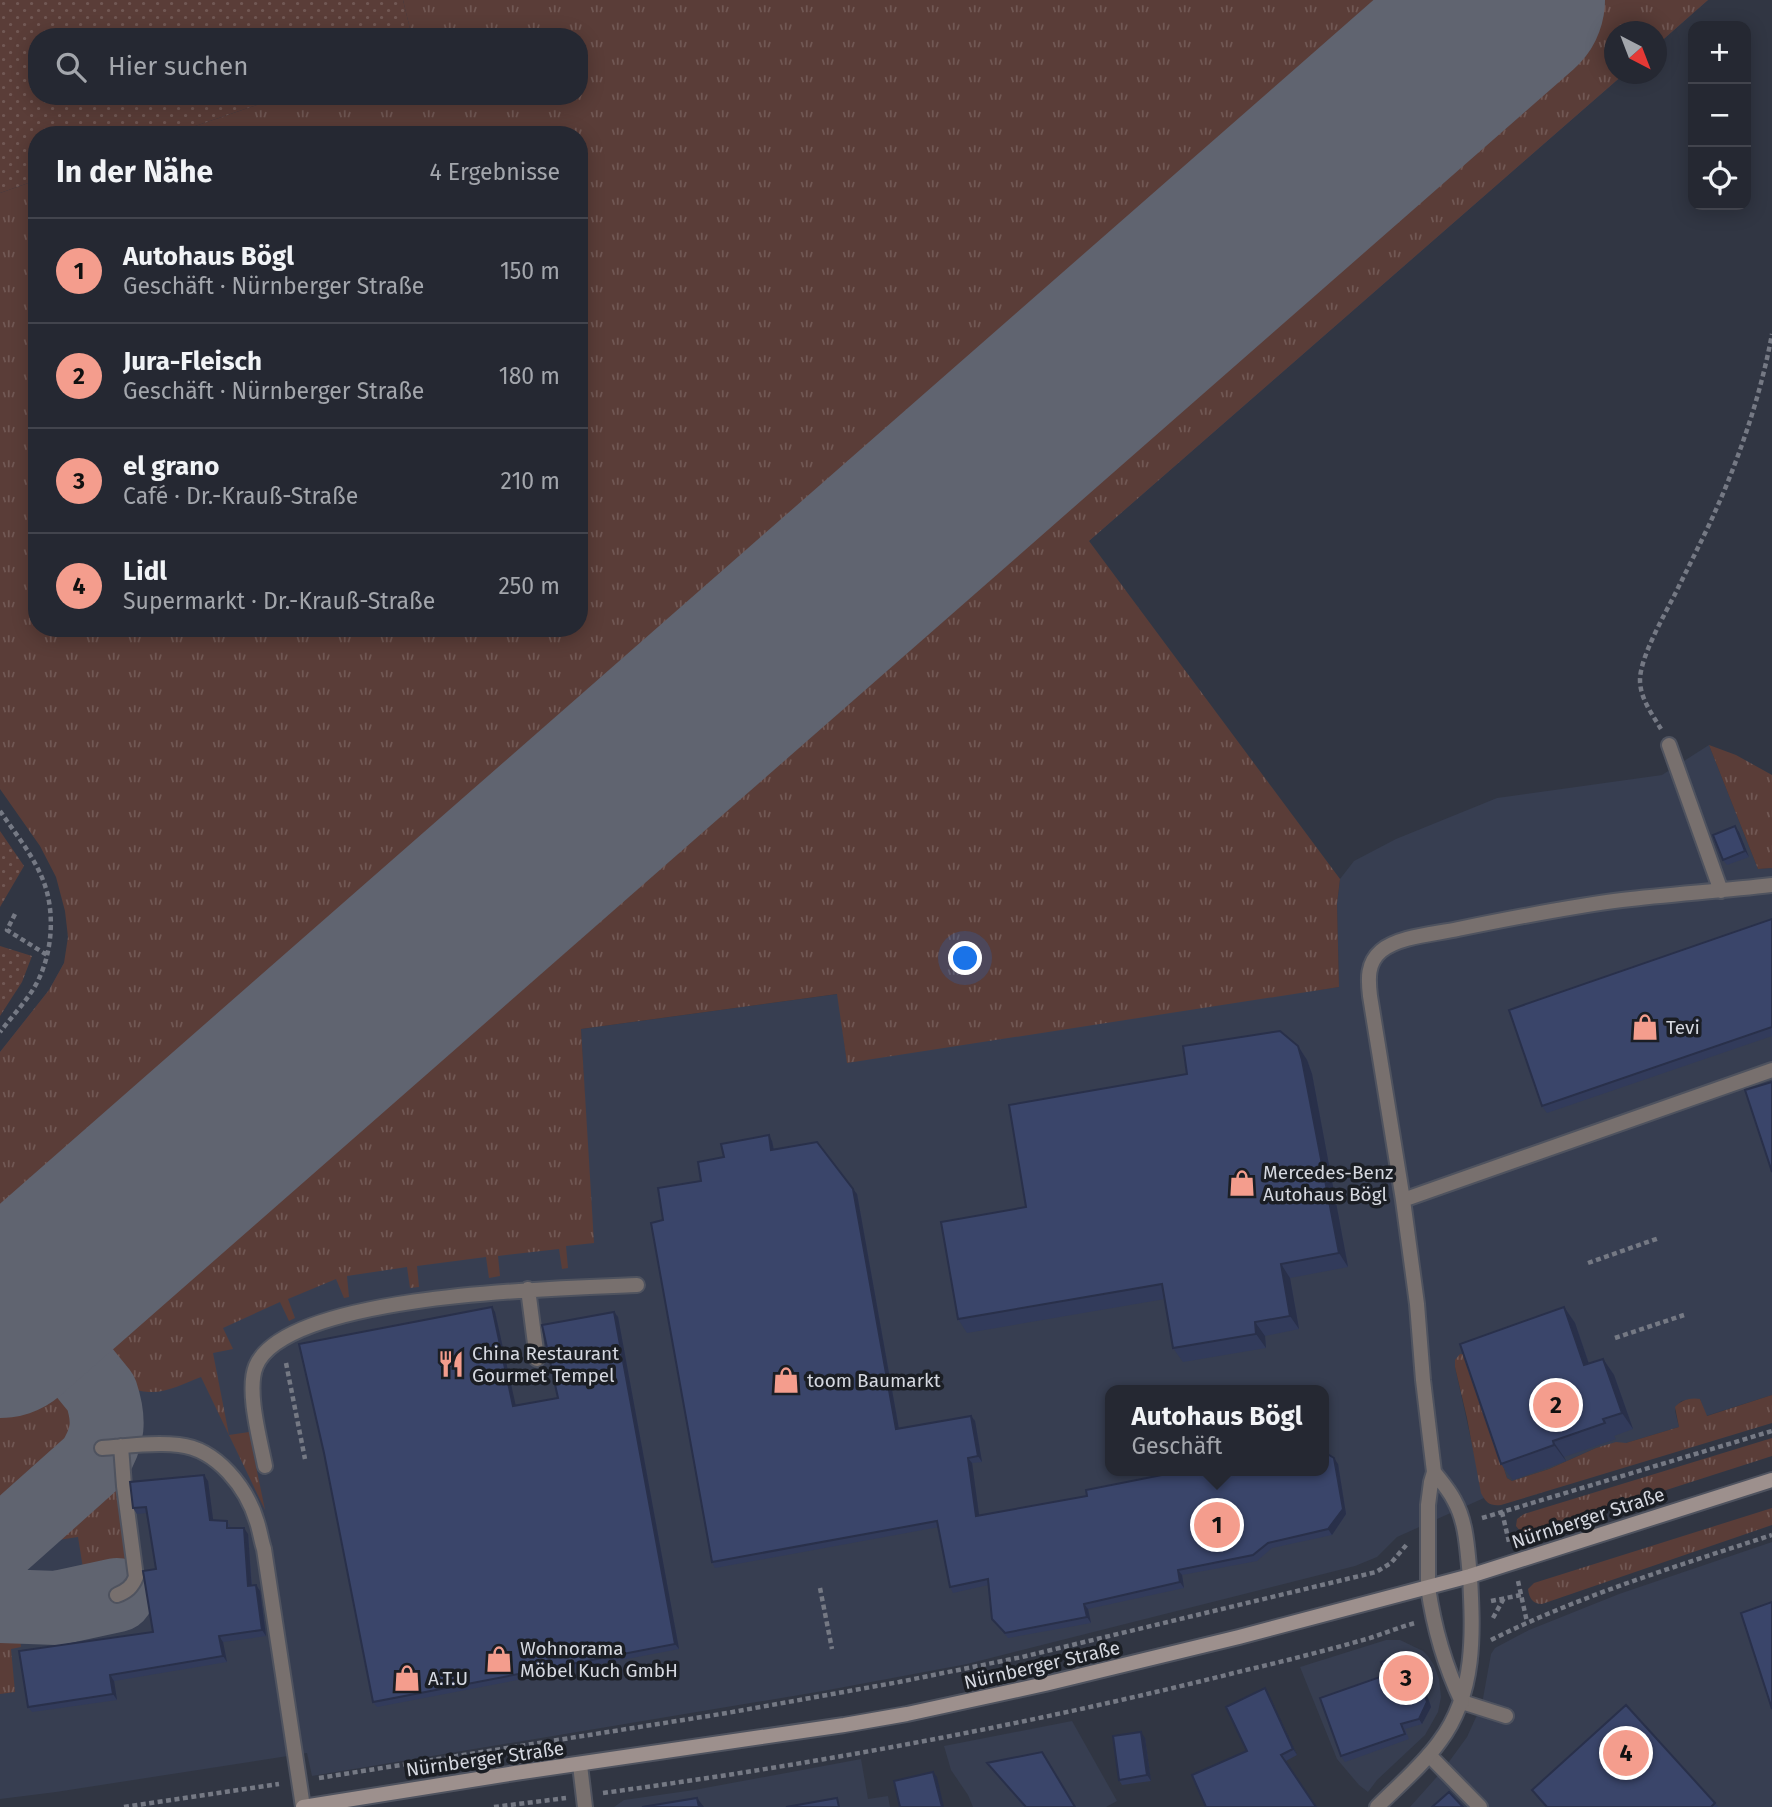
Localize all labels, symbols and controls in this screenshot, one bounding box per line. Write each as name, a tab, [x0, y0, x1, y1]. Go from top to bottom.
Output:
north arrow	[1604, 21, 1667, 84]
map controls	[1688, 21, 1751, 210]
button: +	[1688, 21, 1751, 84]
search box	[28, 28, 588, 105]
icon: search	[52, 48, 90, 86]
text: Hier suchen	[108, 51, 248, 82]
button: −	[1688, 84, 1751, 147]
button: locate	[1688, 147, 1751, 210]
text: In der Nähe	[56, 154, 213, 190]
text: 4 Ergebnisse	[430, 158, 560, 186]
text: Autohaus Bögl	[123, 241, 294, 272]
text: 1	[74, 257, 84, 285]
text: 150 m	[500, 257, 560, 285]
text: Geschäft · Nürnberger Straße	[123, 272, 424, 300]
text: Jura-Fleisch	[123, 346, 262, 377]
text: 2	[73, 362, 85, 390]
text: 180 m	[499, 362, 560, 390]
text: Geschäft · Nürnberger Straße	[123, 377, 424, 405]
text: el grano	[123, 451, 220, 482]
text: 3	[73, 467, 85, 495]
text: 210 m	[501, 467, 560, 495]
text: Café · Dr.-Krauß-Straße	[123, 482, 358, 510]
text: Lidl	[123, 556, 167, 587]
text: 4	[73, 572, 86, 600]
text: 250 m	[498, 572, 560, 600]
text: Supermarkt · Dr.-Krauß-Straße	[123, 587, 435, 615]
your location	[948, 941, 982, 975]
shop icon: Tevi	[1630, 1012, 1660, 1042]
place label: Tevi	[1666, 1016, 1700, 1039]
place label: Mercedes-Benz Autohaus Bögl	[1263, 1161, 1393, 1206]
shop icon: Mercedes-Benz Autohaus Bögl	[1227, 1168, 1257, 1198]
place label: China Restaurant Gourmet Tempel	[472, 1342, 619, 1387]
restaurant icon: China Restaurant Gourmet Tempel	[436, 1349, 466, 1379]
shop icon: toom Baumarkt	[771, 1365, 801, 1395]
place label: toom Baumarkt	[807, 1369, 941, 1392]
pin: 2	[1533, 1379, 1579, 1431]
popup	[1105, 1385, 1329, 1476]
text: Autohaus Bögl	[1131, 1401, 1303, 1432]
text: Geschäft	[1131, 1432, 1222, 1460]
street label: Nürnberger Straße	[1509, 1482, 1667, 1554]
pin: 1	[1194, 1499, 1240, 1551]
street label: Nürnberger Straße	[962, 1636, 1122, 1694]
place label: Wohnorama Möbel Kuch GmbH	[520, 1637, 678, 1682]
shop icon: Wohnorama Möbel Kuch GmbH	[484, 1644, 514, 1674]
pin: 3	[1383, 1652, 1429, 1704]
shop icon: A.T.U	[392, 1663, 422, 1693]
place label: A.T.U	[428, 1667, 468, 1690]
pin: 4	[1603, 1727, 1649, 1779]
street label: Nürnberger Straße	[405, 1737, 565, 1781]

